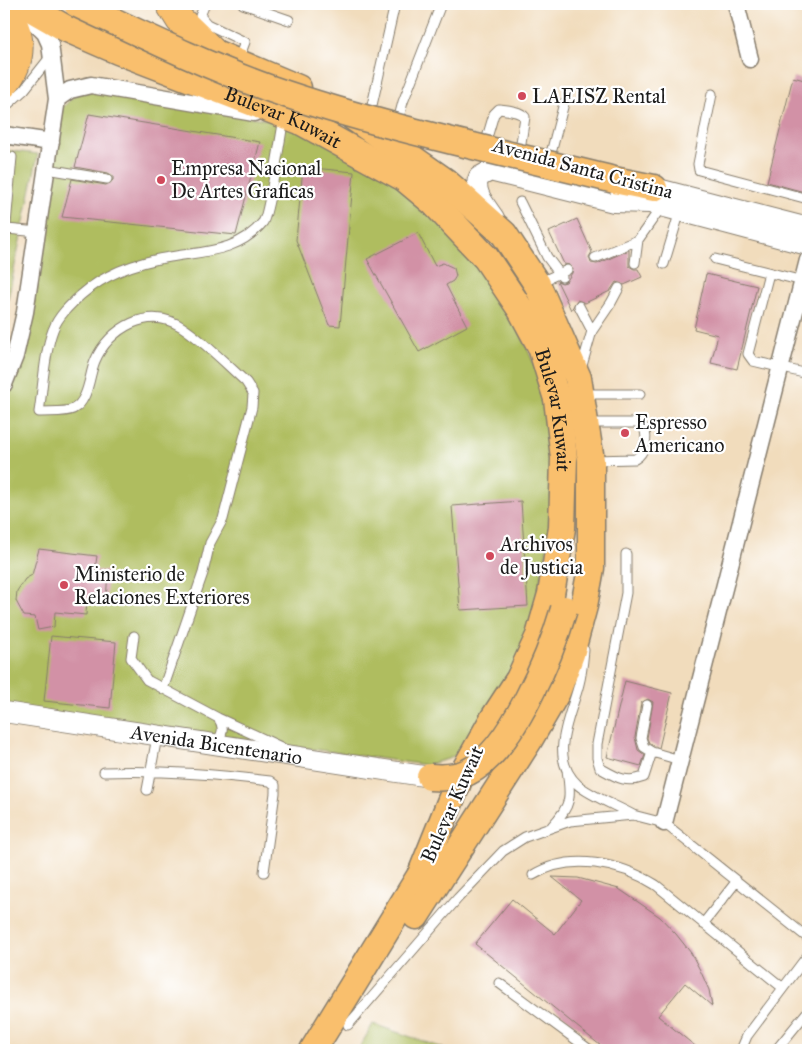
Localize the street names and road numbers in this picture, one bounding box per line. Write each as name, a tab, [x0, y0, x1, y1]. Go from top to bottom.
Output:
street label: Bulevar Kuwait	[221, 81, 346, 154]
street label: Avenida Santa Cristina	[489, 132, 676, 204]
street label: Bulevar Kuwait	[530, 345, 576, 472]
street label: Avenida Bicentenario	[128, 719, 304, 769]
street label: Bulevar Kuwait	[415, 742, 489, 866]

